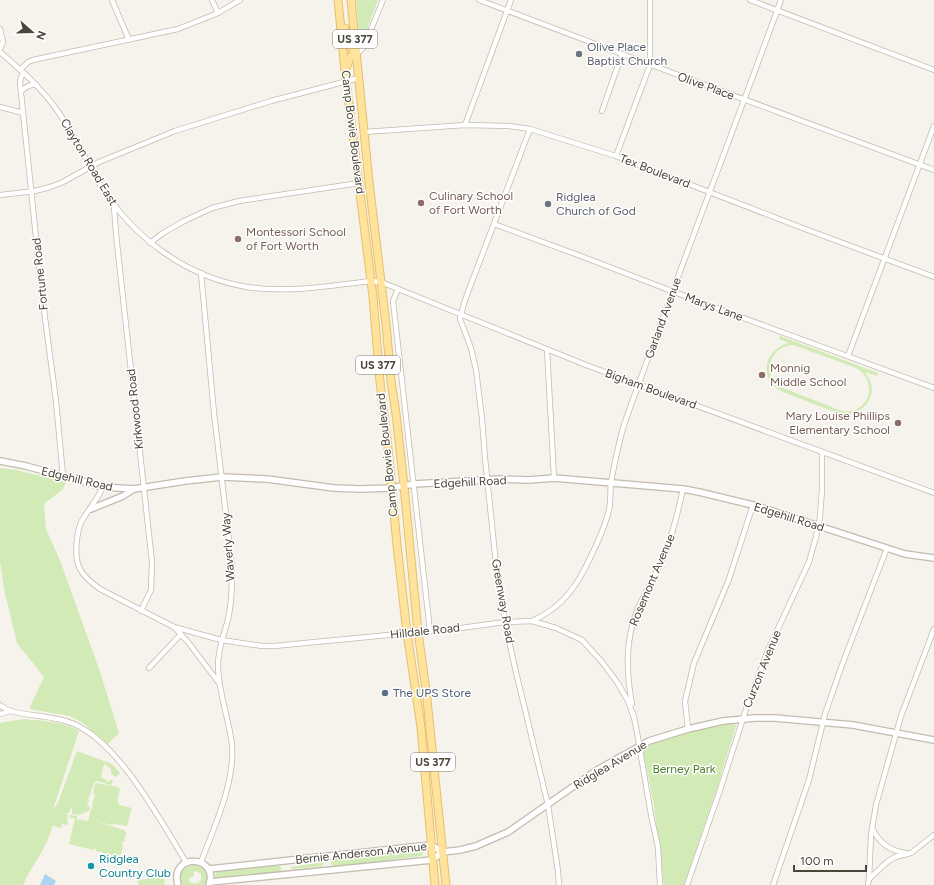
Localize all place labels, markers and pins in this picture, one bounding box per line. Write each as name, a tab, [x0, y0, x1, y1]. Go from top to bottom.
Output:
place label: Olive Place Baptist Church	[587, 40, 668, 68]
marker: Olive Place Baptist Church	[574, 49, 584, 59]
place label: Culinary School of Fort Worth	[429, 189, 513, 217]
place label: Ridglea Church of God	[556, 190, 636, 218]
marker: Culinary School of Fort Worth	[416, 198, 426, 208]
marker: Ridglea Church of God	[543, 199, 553, 209]
place label: Montessori School of Fort Worth	[246, 225, 346, 253]
marker: Montessori School of Fort Worth	[233, 234, 243, 244]
place label: Monnig Middle School	[770, 361, 846, 389]
marker: Monnig Middle School	[757, 370, 767, 380]
place label: Mary Louise Phillips Elementary School	[785, 409, 890, 437]
marker: Mary Louise Phillips Elementary School	[893, 418, 903, 428]
place label: The UPS Store	[393, 686, 471, 700]
marker: The UPS Store	[380, 688, 390, 698]
place label: Ridglea Country Club	[99, 852, 171, 880]
marker: Ridglea Country Club	[86, 861, 96, 871]

